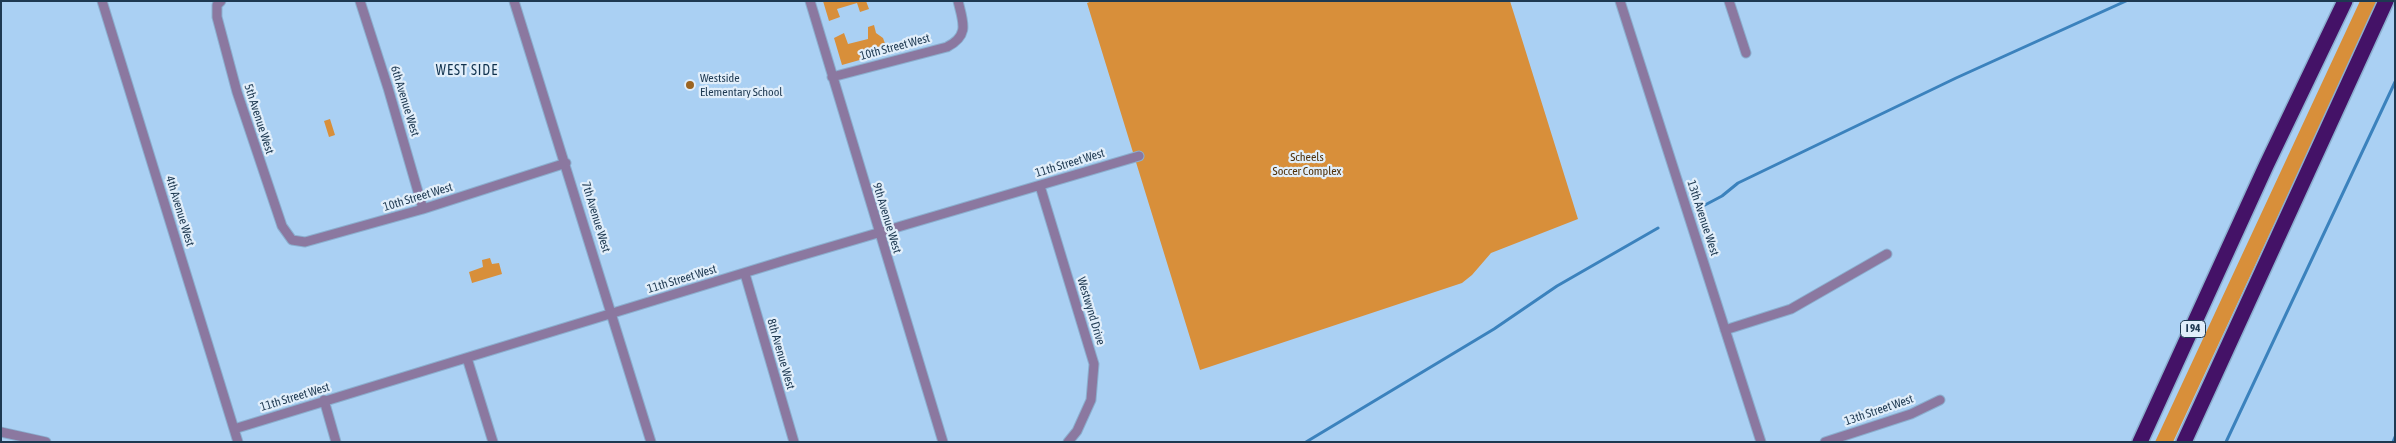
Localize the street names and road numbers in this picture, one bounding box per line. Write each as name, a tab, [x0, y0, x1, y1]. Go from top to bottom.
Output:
street label: 10th Street West	[859, 31, 931, 63]
street label: 6th Avenue West	[387, 64, 423, 138]
street label: 5th Avenue West	[241, 82, 277, 156]
street label: 11th Street West	[1034, 146, 1106, 180]
street label: 4th Avenue West	[162, 174, 198, 248]
street label: 13th Avenue West	[1684, 178, 1722, 258]
street label: 10th Street West	[382, 180, 454, 214]
street label: 7th Avenue West	[578, 180, 614, 254]
street label: 9th Avenue West	[869, 181, 905, 255]
street label: 11th Street West	[646, 262, 718, 296]
street label: Westwynd Drive	[1074, 275, 1108, 347]
street label: 8th Avenue West	[764, 317, 798, 391]
road number: I 94	[2180, 320, 2206, 338]
street label: 11th Street West	[259, 380, 331, 414]
street label: 13th Street West	[1843, 392, 1915, 428]

